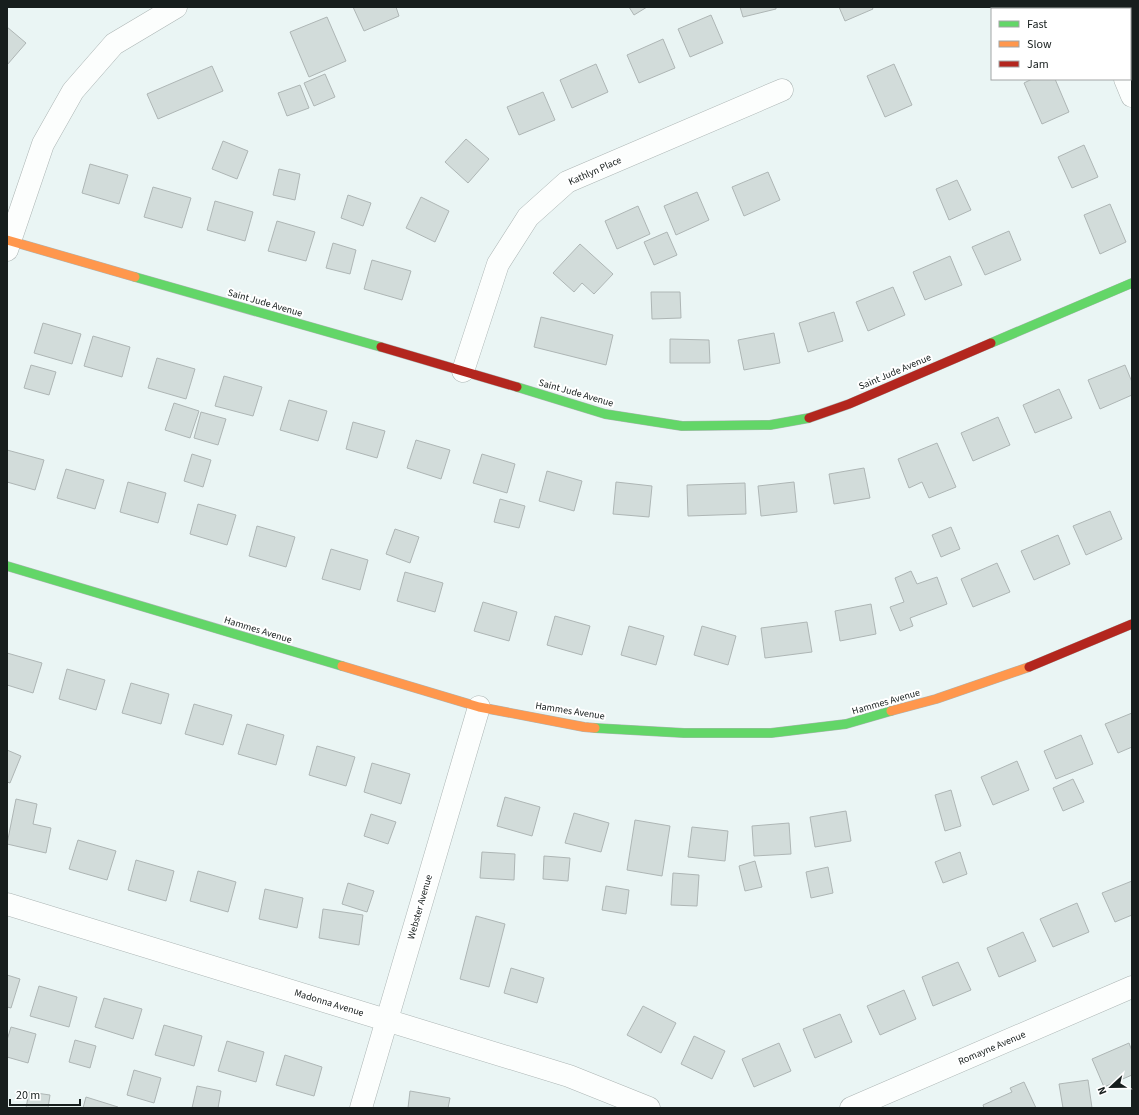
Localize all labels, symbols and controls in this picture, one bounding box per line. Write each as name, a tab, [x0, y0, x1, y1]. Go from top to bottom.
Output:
legend	[991, 8, 1131, 80]
text: Fast	[1027, 16, 1047, 33]
text: Slow	[1027, 36, 1052, 53]
text: Jam	[1027, 56, 1049, 73]
street label: Kathlyn Place	[566, 153, 624, 189]
street label: Saint Jude Avenue	[226, 286, 304, 320]
street label: Saint Jude Avenue	[857, 350, 933, 394]
street label: Saint Jude Avenue	[537, 376, 615, 410]
street label: Hammes Avenue	[222, 613, 294, 647]
street label: Hammes Avenue	[850, 686, 922, 718]
street label: Hammes Avenue	[534, 699, 606, 723]
street label: Webster Avenue	[404, 873, 436, 941]
street label: Madonna Avenue	[292, 986, 366, 1020]
street label: Romayne Avenue	[956, 1027, 1028, 1069]
north arrow	[1091, 1067, 1131, 1107]
scale bar	[10, 1081, 80, 1107]
text: N	[1094, 1084, 1111, 1097]
text: 20 m	[16, 1087, 40, 1104]

